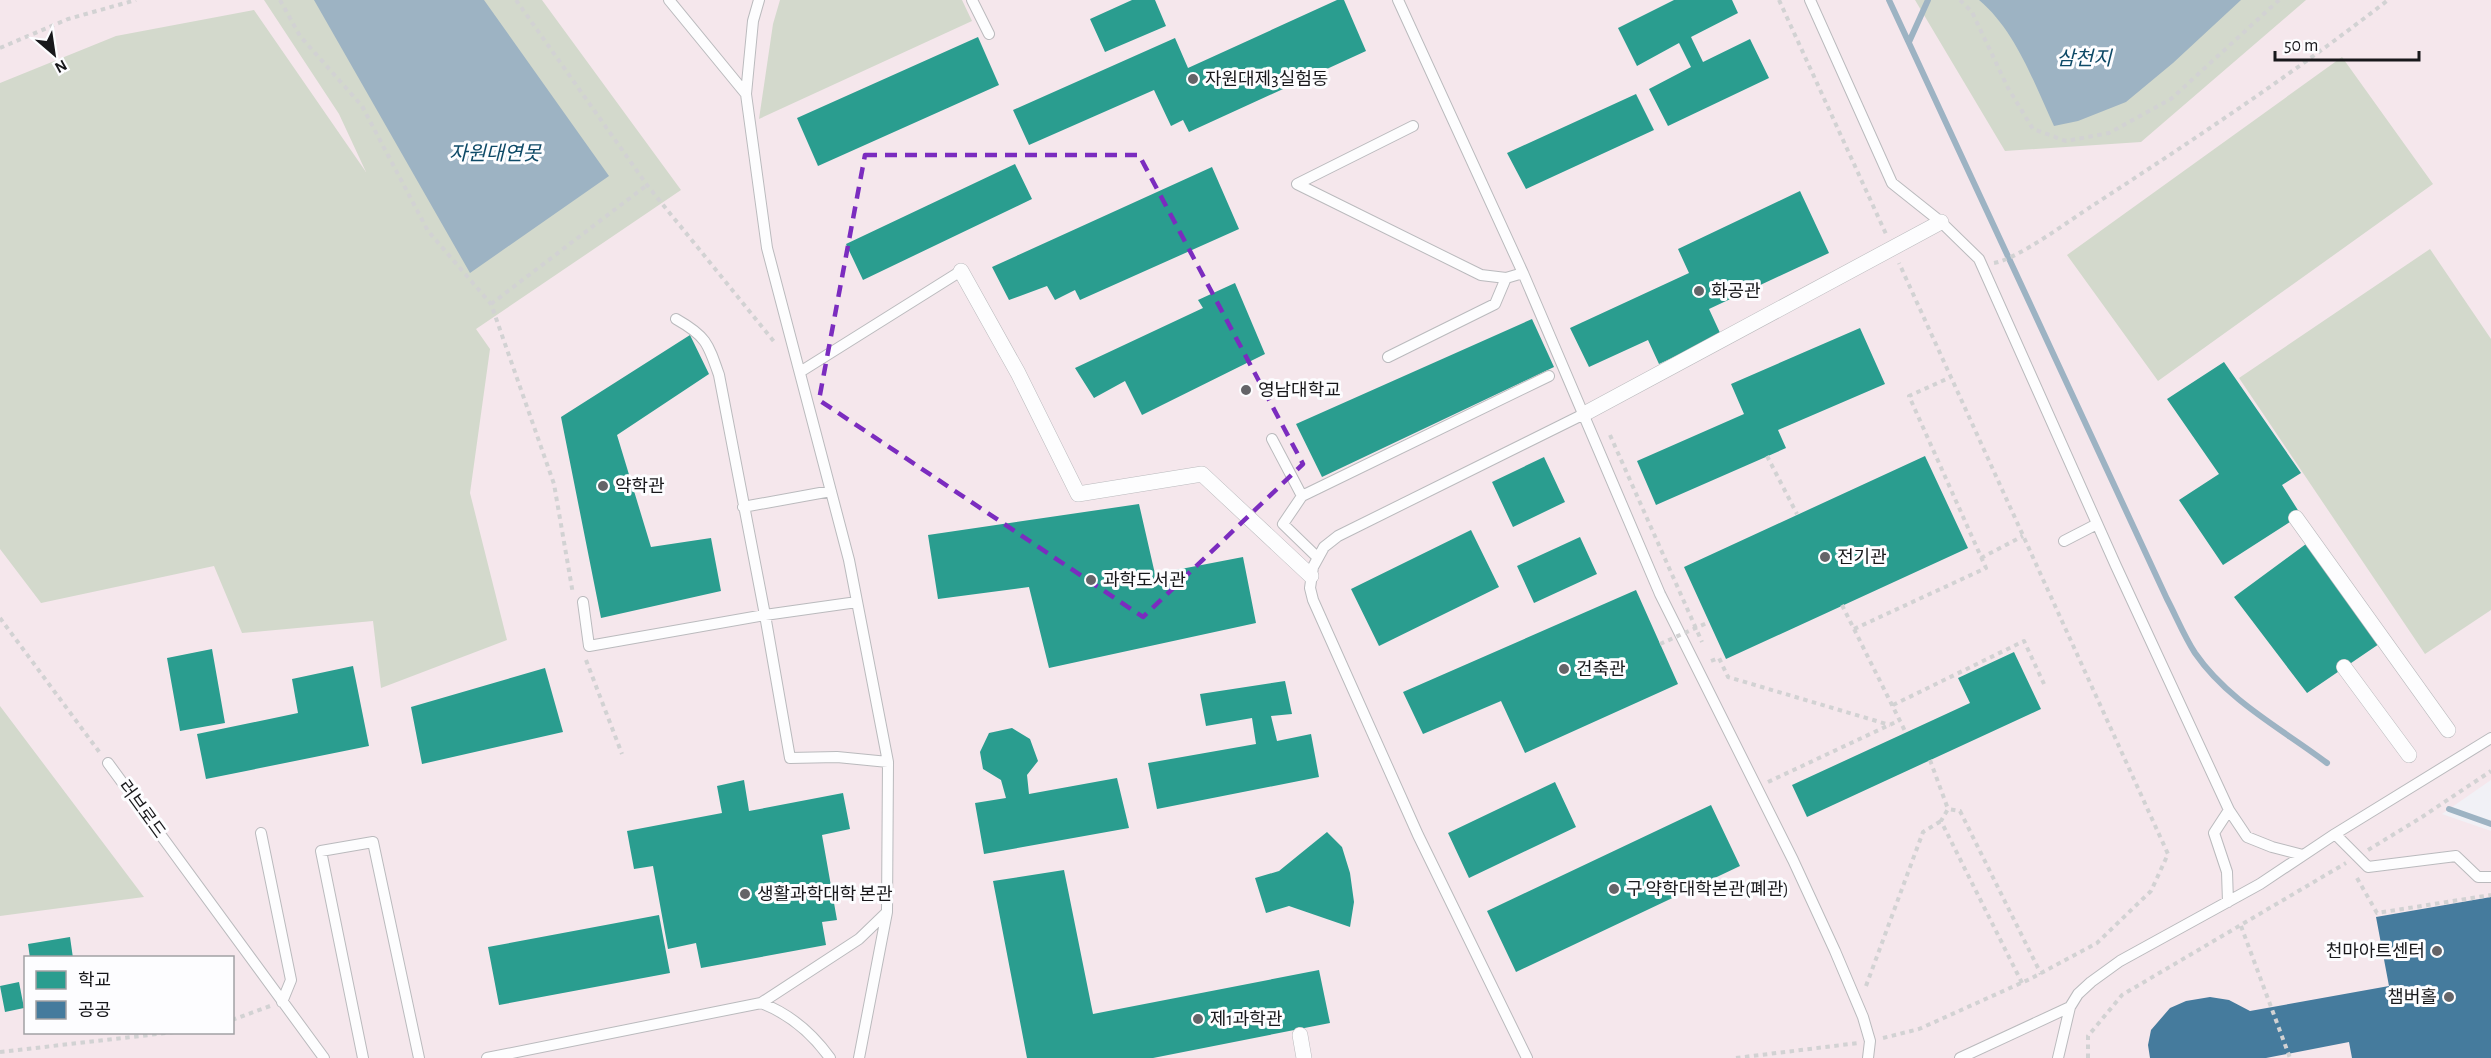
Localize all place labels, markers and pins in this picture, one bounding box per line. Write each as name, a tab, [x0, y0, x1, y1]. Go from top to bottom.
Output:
place label: 자원대제3실험동	[1205, 69, 1328, 89]
marker: 자원대제3실험동	[1186, 72, 1200, 86]
place label: 화공관	[1711, 282, 1761, 301]
marker: 화공관	[1692, 284, 1706, 298]
place label: 영남대학교	[1258, 381, 1341, 400]
marker: 영남대학교	[1239, 383, 1253, 397]
place label: 약학관	[615, 477, 665, 496]
marker: 약학관	[596, 479, 610, 493]
place label: 전기관	[1837, 547, 1887, 567]
marker: 전기관	[1818, 550, 1832, 564]
place label: 과학도서관	[1103, 571, 1186, 590]
marker: 과학도서관	[1084, 573, 1098, 587]
place label: 건축관	[1576, 660, 1626, 679]
marker: 건축관	[1557, 662, 1571, 676]
place label: 구 약학대학본관(폐관)	[1626, 879, 1789, 899]
marker: 구 약학대학본관(폐관)	[1607, 882, 1621, 896]
place label: 생활과학대학 본관	[757, 884, 893, 904]
marker: 생활과학대학 본관	[738, 887, 752, 901]
place label: 천마아트센터	[2326, 941, 2425, 961]
marker: 천마아트센터	[2430, 944, 2444, 958]
place label: 챔버홀	[2387, 987, 2437, 1007]
marker: 챔버홀	[2442, 990, 2456, 1004]
place label: 제1과학관	[1210, 1009, 1283, 1029]
marker: 제1과학관	[1191, 1012, 1205, 1026]

